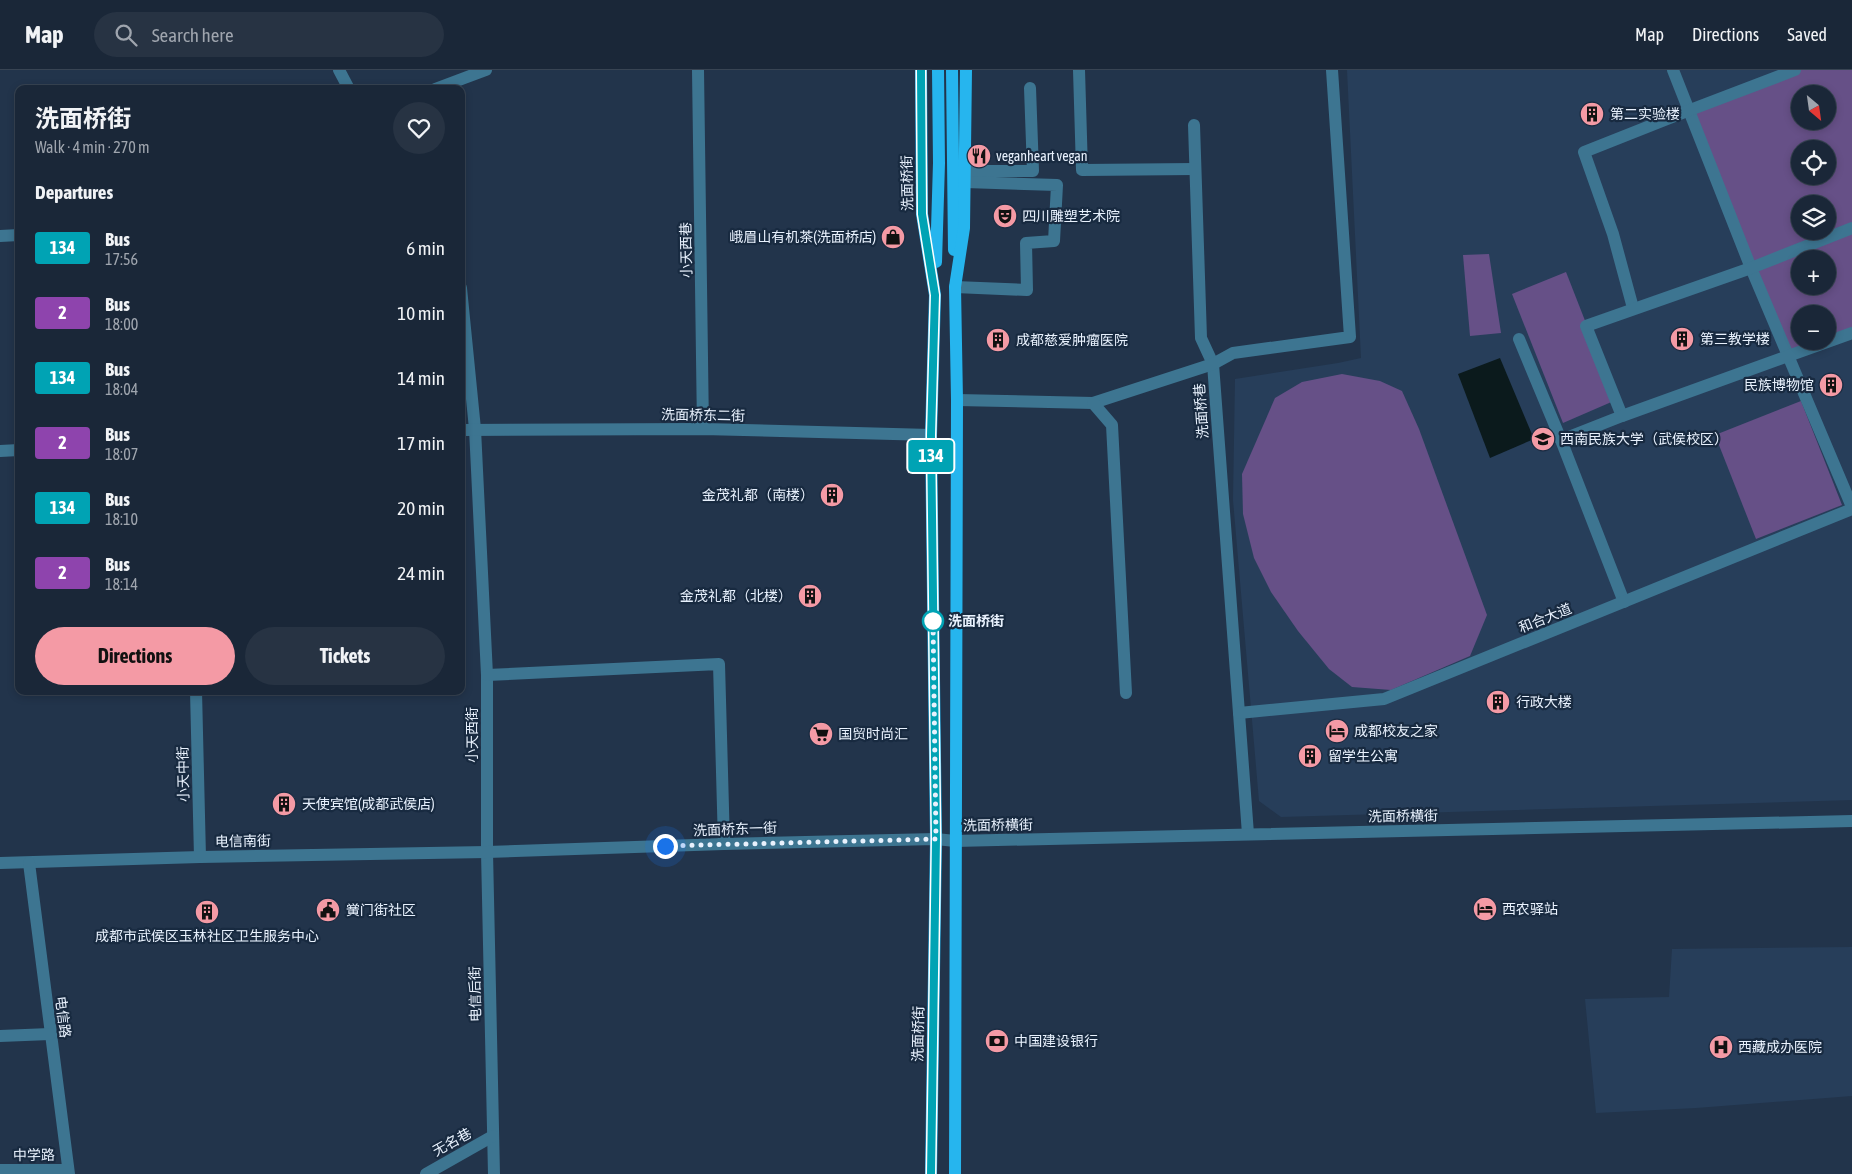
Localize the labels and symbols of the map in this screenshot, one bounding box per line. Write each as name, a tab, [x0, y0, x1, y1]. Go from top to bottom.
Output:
north arrow	[1791, 85, 1836, 130]
building icon: 第二实验楼	[1579, 101, 1605, 127]
place label: 第二实验楼	[1610, 106, 1680, 122]
restaurant icon: veganheart vegan	[966, 143, 992, 169]
place label: veganheart vegan	[996, 148, 1088, 164]
street label: 洗面桥街	[899, 155, 915, 211]
theatre icon: 四川雕塑艺术院	[992, 203, 1018, 229]
place label: 四川雕塑艺术院	[1022, 208, 1120, 224]
street label: 小天西巷	[678, 222, 694, 278]
shop icon: 峨眉山有机茶(洗面桥店)	[880, 224, 906, 250]
place label: 峨眉山有机茶(洗面桥店)	[729, 229, 876, 245]
building icon: 第三教学楼	[1669, 326, 1695, 352]
building icon: 成都慈爱肿瘤医院	[985, 327, 1011, 353]
place label: 第三教学楼	[1700, 331, 1770, 347]
place label: 成都慈爱肿瘤医院	[1016, 332, 1128, 348]
building icon: 民族博物馆	[1818, 372, 1844, 398]
place label: 民族博物馆	[1744, 377, 1814, 393]
street label: 洗面桥巷	[1191, 383, 1211, 439]
street label: 洗面桥东二街	[661, 406, 745, 424]
school or university icon: 西南民族大学（武侯校区）	[1530, 426, 1556, 452]
place label: 西南民族大学（武侯校区）	[1560, 431, 1728, 447]
line badge: 134	[902, 440, 960, 472]
building icon: 金茂礼都（南楼）	[819, 482, 845, 508]
place label: 金茂礼都（南楼）	[702, 487, 814, 503]
building icon: 金茂礼都（北楼）	[797, 583, 823, 609]
place label: 金茂礼都（北楼）	[680, 588, 792, 604]
street label: 和合大道	[1516, 600, 1574, 636]
marker: 洗面桥街	[922, 610, 944, 632]
place label: 洗面桥街	[948, 613, 1004, 629]
building icon: 行政大楼	[1485, 689, 1511, 715]
place label: 行政大楼	[1516, 694, 1572, 710]
street label: 小天西街	[464, 707, 480, 763]
hotel icon: 成都校友之家	[1324, 718, 1350, 744]
supermarket icon: 国贸时尚汇	[808, 721, 834, 747]
place label: 成都校友之家	[1354, 723, 1438, 739]
place label: 国贸时尚汇	[838, 726, 908, 742]
building icon: 留学生公寓	[1297, 743, 1323, 769]
street label: 小天中街	[175, 746, 191, 802]
place label: 留学生公寓	[1328, 748, 1398, 764]
building icon: 天使宾馆(成都武侯店)	[271, 791, 297, 817]
place label: 天使宾馆(成都武侯店)	[302, 796, 435, 812]
street label: 洗面桥横街	[1368, 807, 1438, 825]
street label: 洗面桥横街	[963, 816, 1033, 834]
street label: 洗面桥东一街	[693, 820, 777, 838]
street label: 电信南街	[215, 833, 271, 849]
your location	[653, 834, 678, 859]
hotel icon: 西农驿站	[1472, 896, 1498, 922]
public building icon: 黉门街社区	[315, 897, 341, 923]
building icon: 成都市武侯区玉林社区卫生服务中心	[194, 899, 220, 925]
place label: 西农驿站	[1502, 901, 1558, 917]
place label: 黉门街社区	[346, 902, 416, 918]
place label: 成都市武侯区玉林社区卫生服务中心	[95, 928, 319, 944]
street label: 电信后街	[467, 966, 483, 1022]
street label: 电信路	[53, 995, 73, 1039]
street label: 洗面桥街	[910, 1006, 926, 1062]
bank icon: 中国建设银行	[984, 1028, 1010, 1054]
place label: 中国建设银行	[1014, 1033, 1098, 1049]
hospital icon: 西藏成办医院	[1708, 1034, 1734, 1060]
place label: 西藏成办医院	[1738, 1039, 1822, 1055]
street label: 无名巷	[430, 1125, 474, 1159]
street label: 中学路	[13, 1147, 55, 1163]

